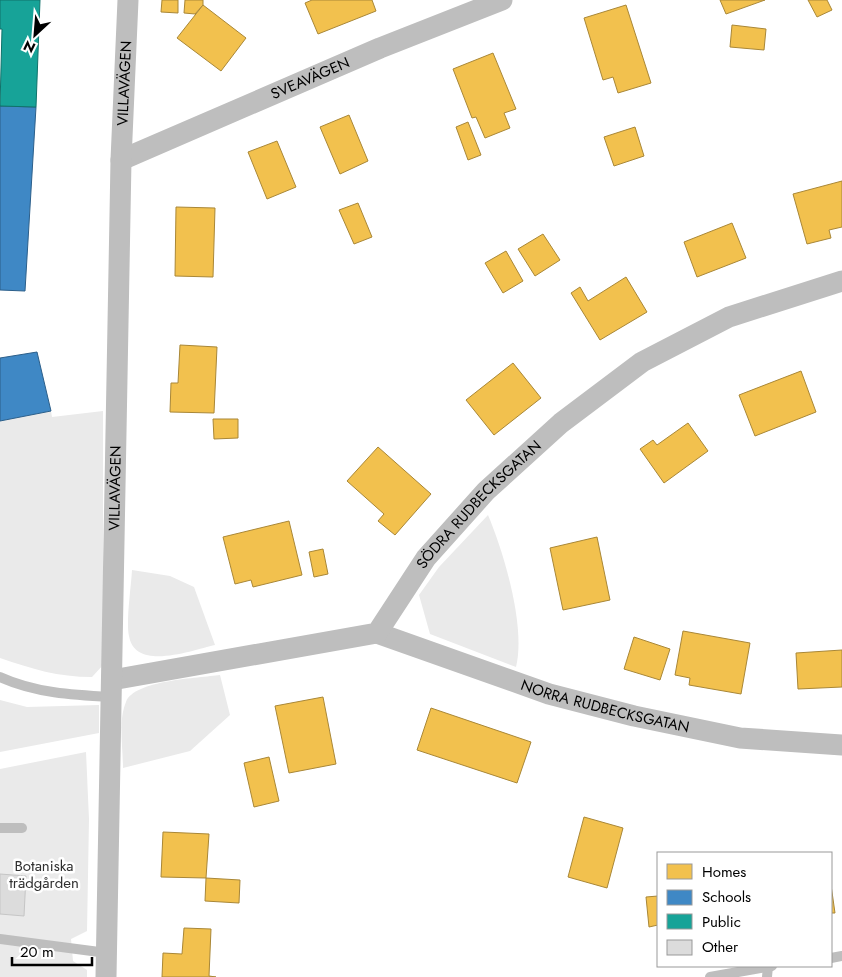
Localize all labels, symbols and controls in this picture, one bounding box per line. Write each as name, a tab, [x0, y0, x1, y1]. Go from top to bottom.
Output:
north arrow	[10, 10, 60, 60]
text: N	[20, 35, 39, 58]
street label: VILLAVÄGEN	[112, 40, 137, 126]
street label: SVEAVÄGEN	[267, 51, 353, 105]
street label: SÖDRA RUDBECKSGATAN	[411, 435, 546, 573]
street label: VILLAVÄGEN	[103, 445, 127, 531]
street label: NORRA RUDBECKSGATAN	[518, 674, 691, 738]
legend	[657, 852, 832, 967]
park label: Botaniska trädgården	[9, 855, 79, 894]
text: Homes	[702, 861, 746, 883]
text: Schools	[702, 886, 751, 908]
text: Public	[702, 911, 741, 933]
scale bar	[12, 934, 92, 966]
text: Other	[702, 936, 739, 958]
text: 20 m	[20, 941, 54, 963]

